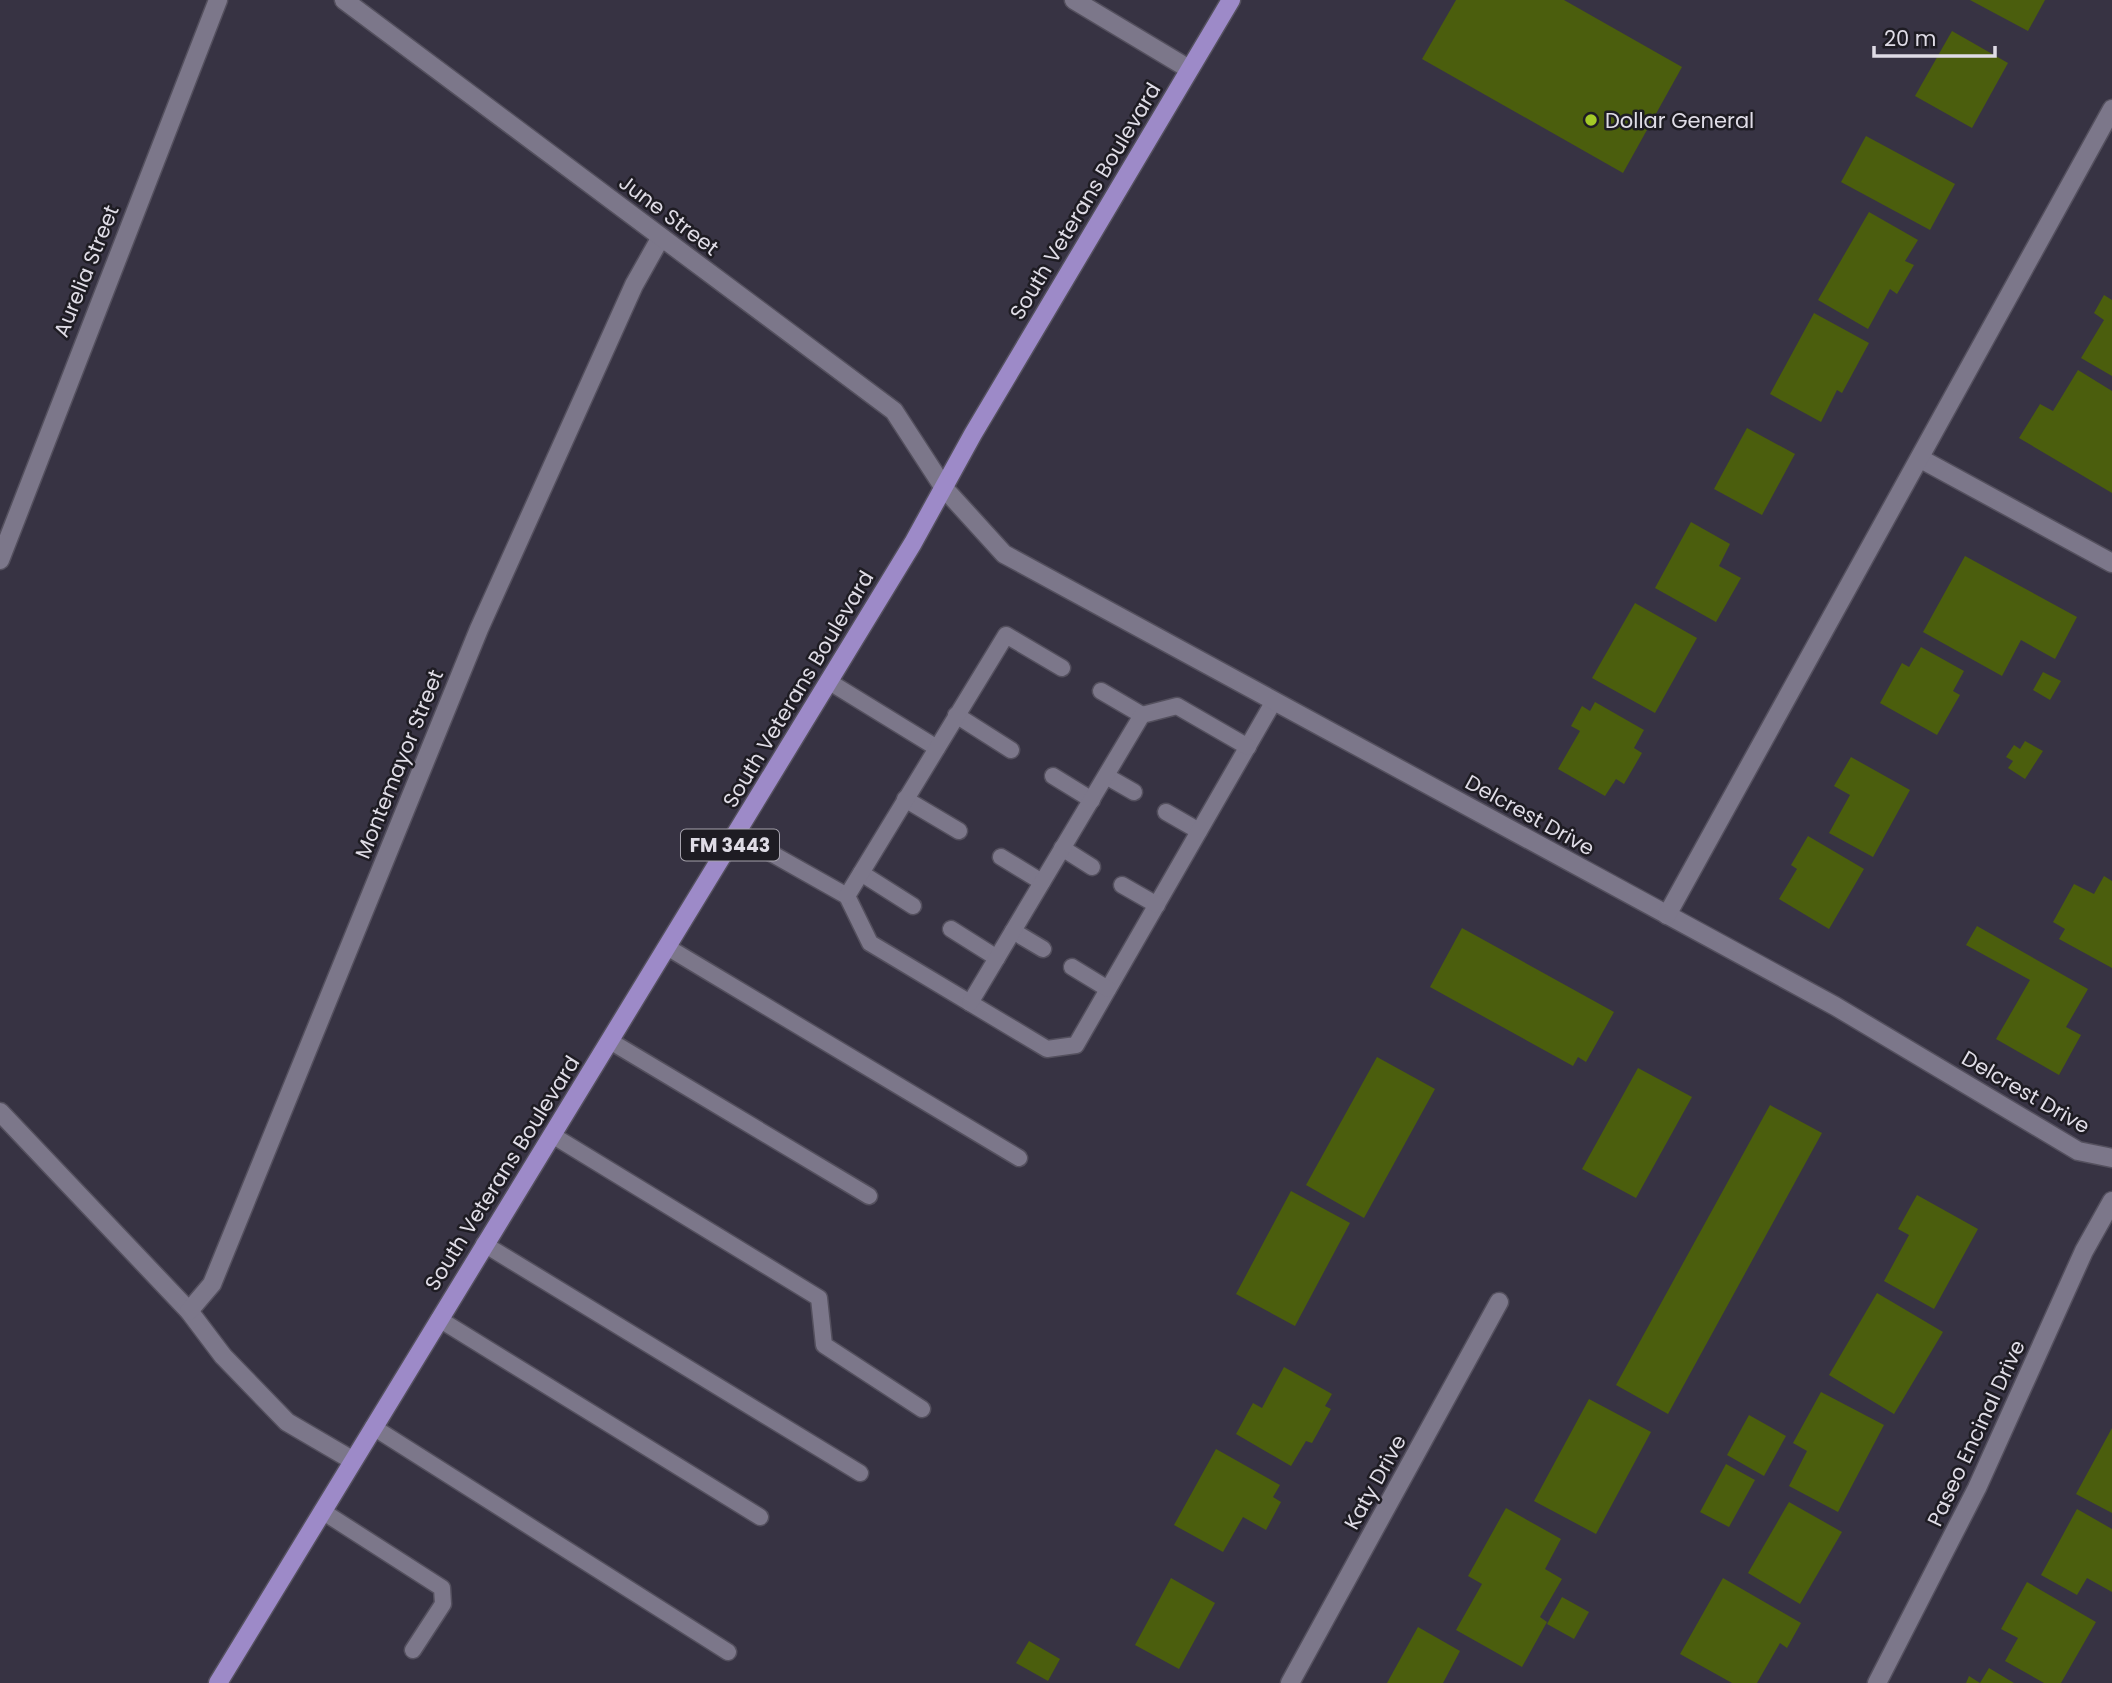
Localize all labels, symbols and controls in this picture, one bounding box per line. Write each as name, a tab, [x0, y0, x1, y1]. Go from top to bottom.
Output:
scale bar	[1874, 14, 1995, 58]
text: 20 m	[1884, 24, 1937, 53]
street label: South Veterans Boulevard	[1003, 77, 1167, 325]
place label: Dollar General	[1605, 106, 1754, 135]
marker: Dollar General	[1583, 112, 1599, 128]
street label: June Street	[613, 168, 725, 262]
street label: Aurelia Street	[46, 201, 126, 341]
street label: South Veterans Boulevard	[716, 565, 880, 813]
street label: Montemayor Street	[348, 665, 450, 863]
street label: Delcrest Drive	[1460, 768, 1600, 862]
road number: FM 3443	[681, 830, 779, 860]
street label: Delcrest Drive	[1957, 1044, 2095, 1140]
street label: South Veterans Boulevard	[418, 1050, 586, 1296]
street label: Paseo Encinal Drive	[1920, 1335, 2032, 1531]
street label: Katy Drive	[1337, 1429, 1413, 1535]

